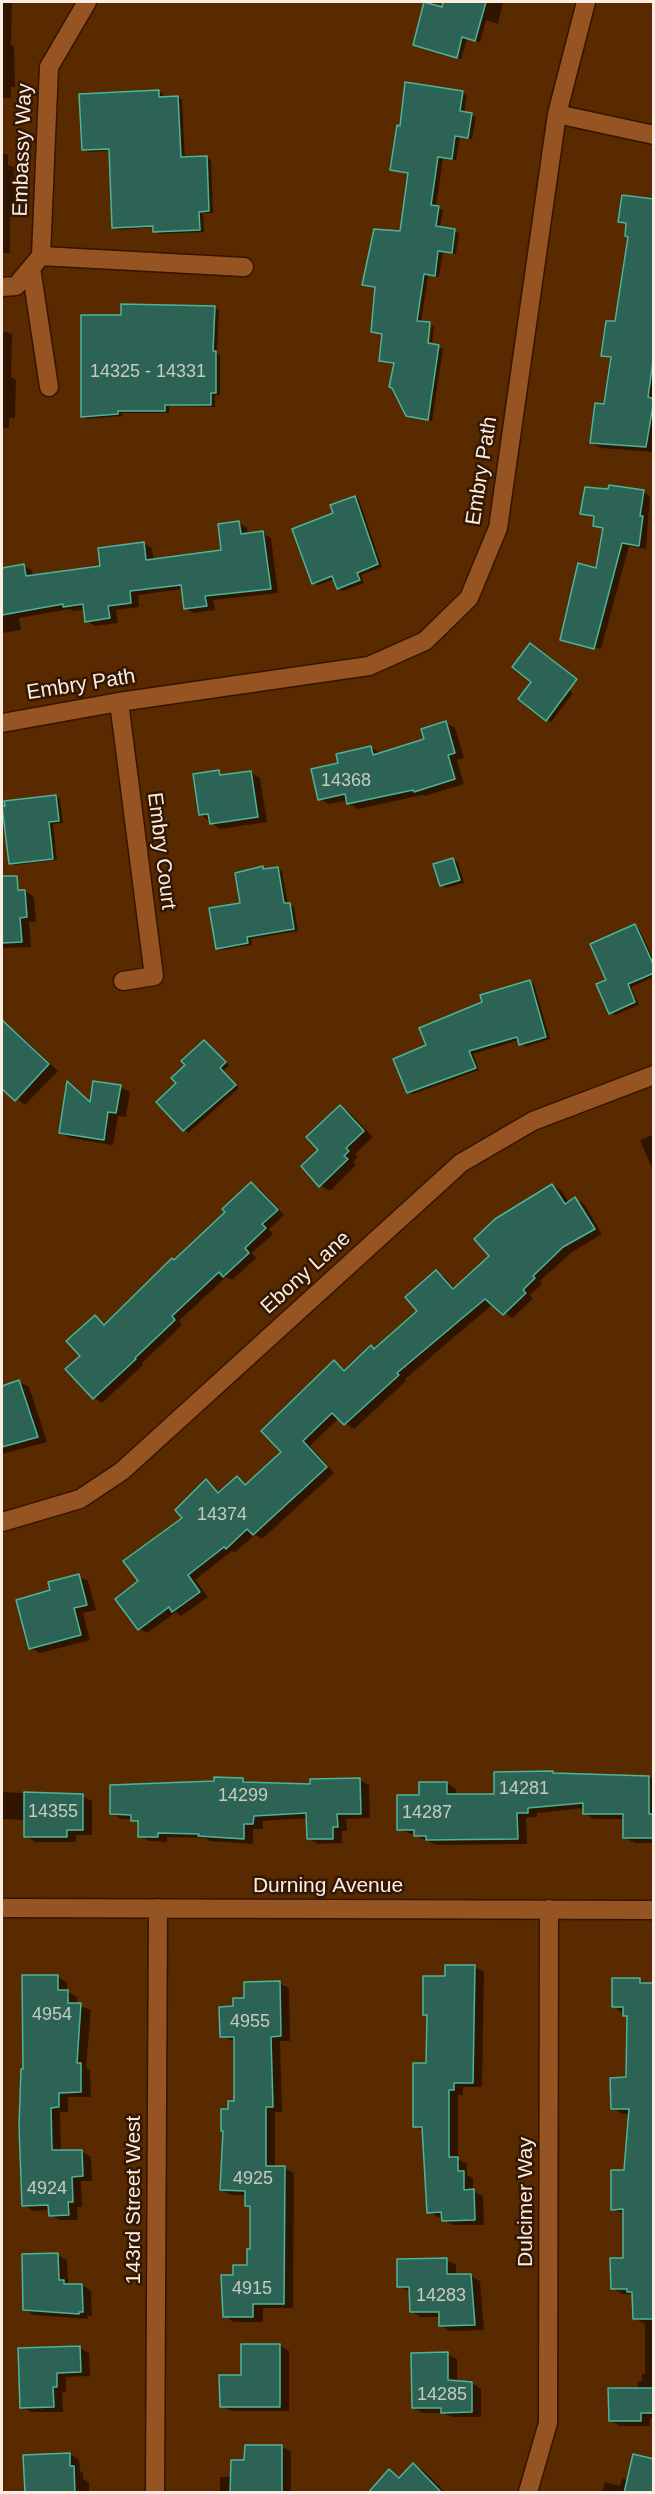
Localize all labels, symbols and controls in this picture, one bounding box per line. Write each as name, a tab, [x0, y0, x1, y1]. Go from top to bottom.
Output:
street label: Embassy Way	[8, 83, 38, 217]
house number: 14325 - 14331	[90, 361, 206, 383]
street label: Embry Path	[461, 415, 503, 527]
street label: Embry Path	[25, 664, 137, 706]
house number: 14368	[321, 770, 371, 792]
street label: Embry Court	[141, 791, 181, 911]
street label: Ebony Lane	[256, 1226, 356, 1320]
house number: 14374	[197, 1504, 247, 1526]
house number: 14281	[499, 1778, 549, 1800]
house number: 14299	[218, 1785, 268, 1807]
house number: 14355	[28, 1801, 78, 1823]
house number: 14287	[402, 1802, 452, 1824]
street label: Durning Avenue	[253, 1873, 403, 1899]
house number: 4954	[32, 2004, 72, 2026]
house number: 4955	[230, 2011, 270, 2033]
street label: 143rd Street West	[121, 2116, 147, 2284]
street label: Dulcimer Way	[513, 2137, 539, 2267]
house number: 4925	[233, 2168, 273, 2190]
house number: 4924	[27, 2178, 67, 2200]
house number: 4915	[232, 2278, 272, 2300]
house number: 14283	[416, 2285, 466, 2307]
house number: 14285	[417, 2384, 467, 2406]

